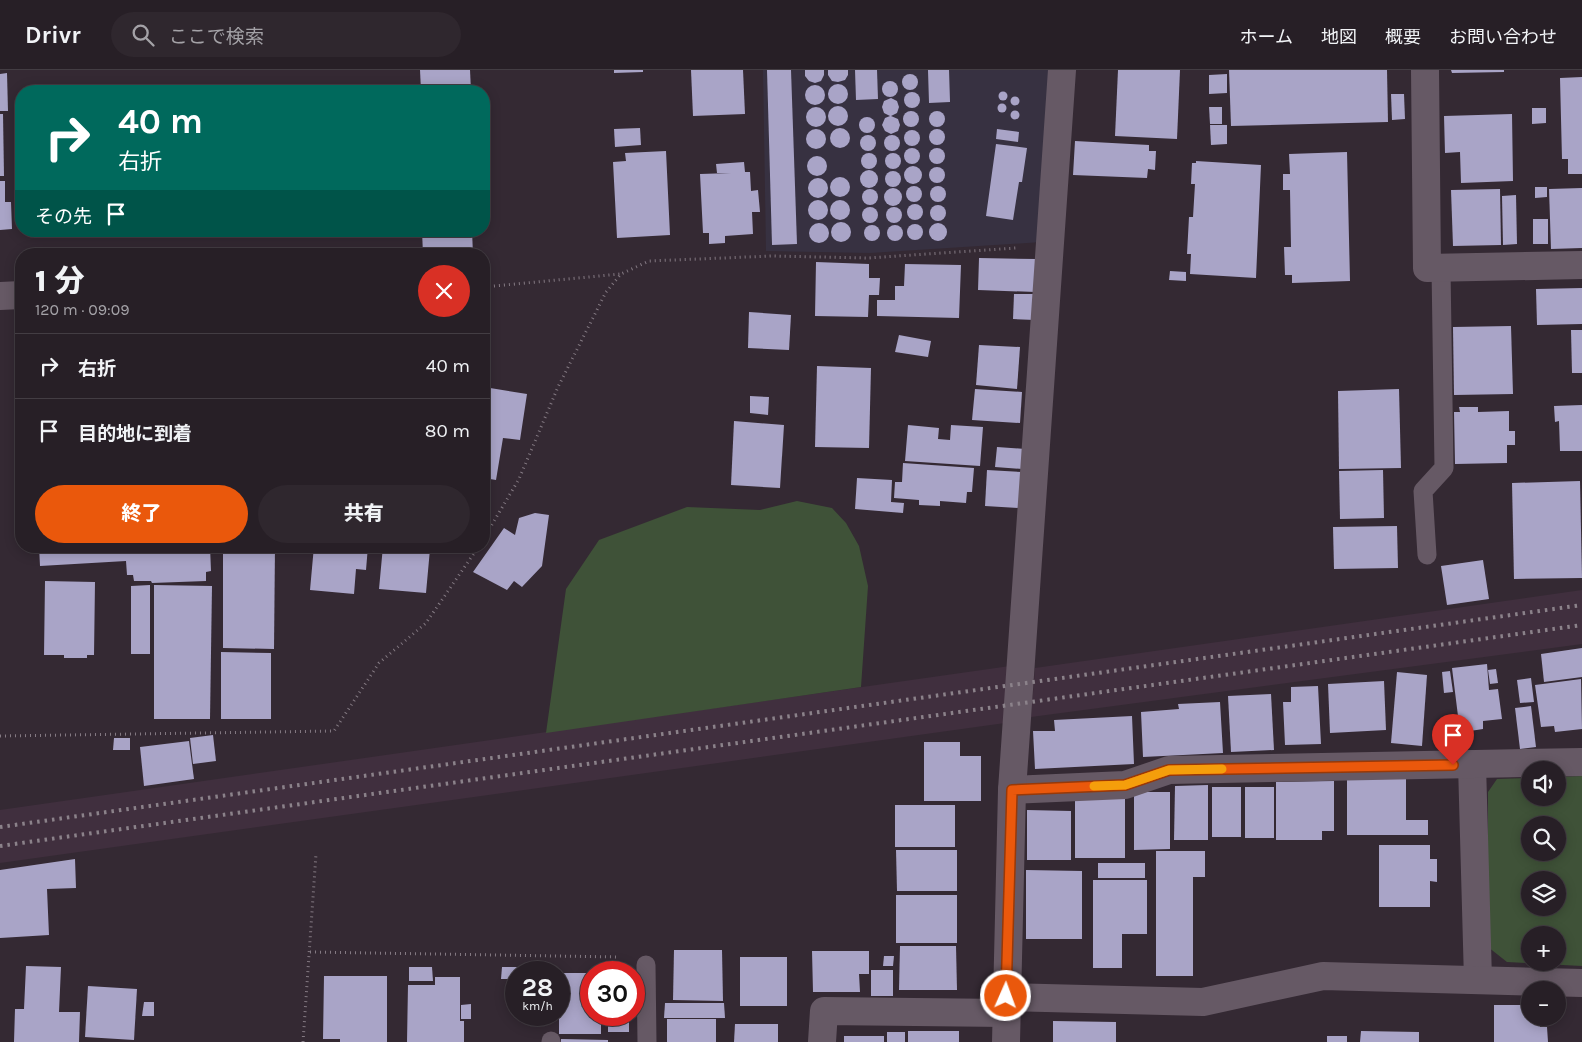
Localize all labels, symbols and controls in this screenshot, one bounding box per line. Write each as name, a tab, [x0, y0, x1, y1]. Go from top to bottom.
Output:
search box	[111, 12, 461, 57]
text: Drivr	[25, 21, 81, 49]
icon: search	[129, 21, 157, 49]
text: ここで検索	[169, 26, 264, 48]
text: ホーム	[1240, 26, 1293, 48]
text: 地図	[1321, 26, 1357, 48]
text: 概要	[1385, 26, 1421, 48]
text: お問い合わせ	[1449, 26, 1557, 48]
text: 40 m	[118, 101, 203, 142]
icon: right	[35, 105, 100, 170]
text: 右折	[118, 149, 162, 175]
icon: arrive	[102, 200, 130, 228]
text: その先	[35, 206, 92, 228]
text: 1 分	[35, 263, 85, 299]
button: close	[418, 265, 470, 317]
text: 120 m · 09:09	[35, 300, 130, 319]
icon: right	[35, 352, 63, 380]
text: 40 m	[426, 355, 470, 377]
text: 右折	[78, 358, 116, 380]
icon: arrive	[35, 417, 63, 445]
text: 80 m	[425, 420, 470, 442]
text: 目的地に到着	[78, 423, 192, 445]
button: 終了	[35, 485, 248, 543]
button: 共有	[258, 485, 470, 543]
pin	[1432, 714, 1474, 765]
icon: arrive	[1439, 721, 1467, 749]
map controls	[1521, 761, 1566, 1026]
button: sound	[1521, 761, 1566, 806]
button: search	[1521, 816, 1566, 861]
button: layers	[1521, 871, 1566, 916]
button: +	[1521, 926, 1566, 971]
speed limit sign: 30	[580, 961, 645, 1026]
position arrow	[979, 969, 1031, 1021]
text: 28	[522, 973, 553, 1002]
button: −	[1521, 981, 1566, 1026]
text: km/h	[522, 999, 553, 1013]

